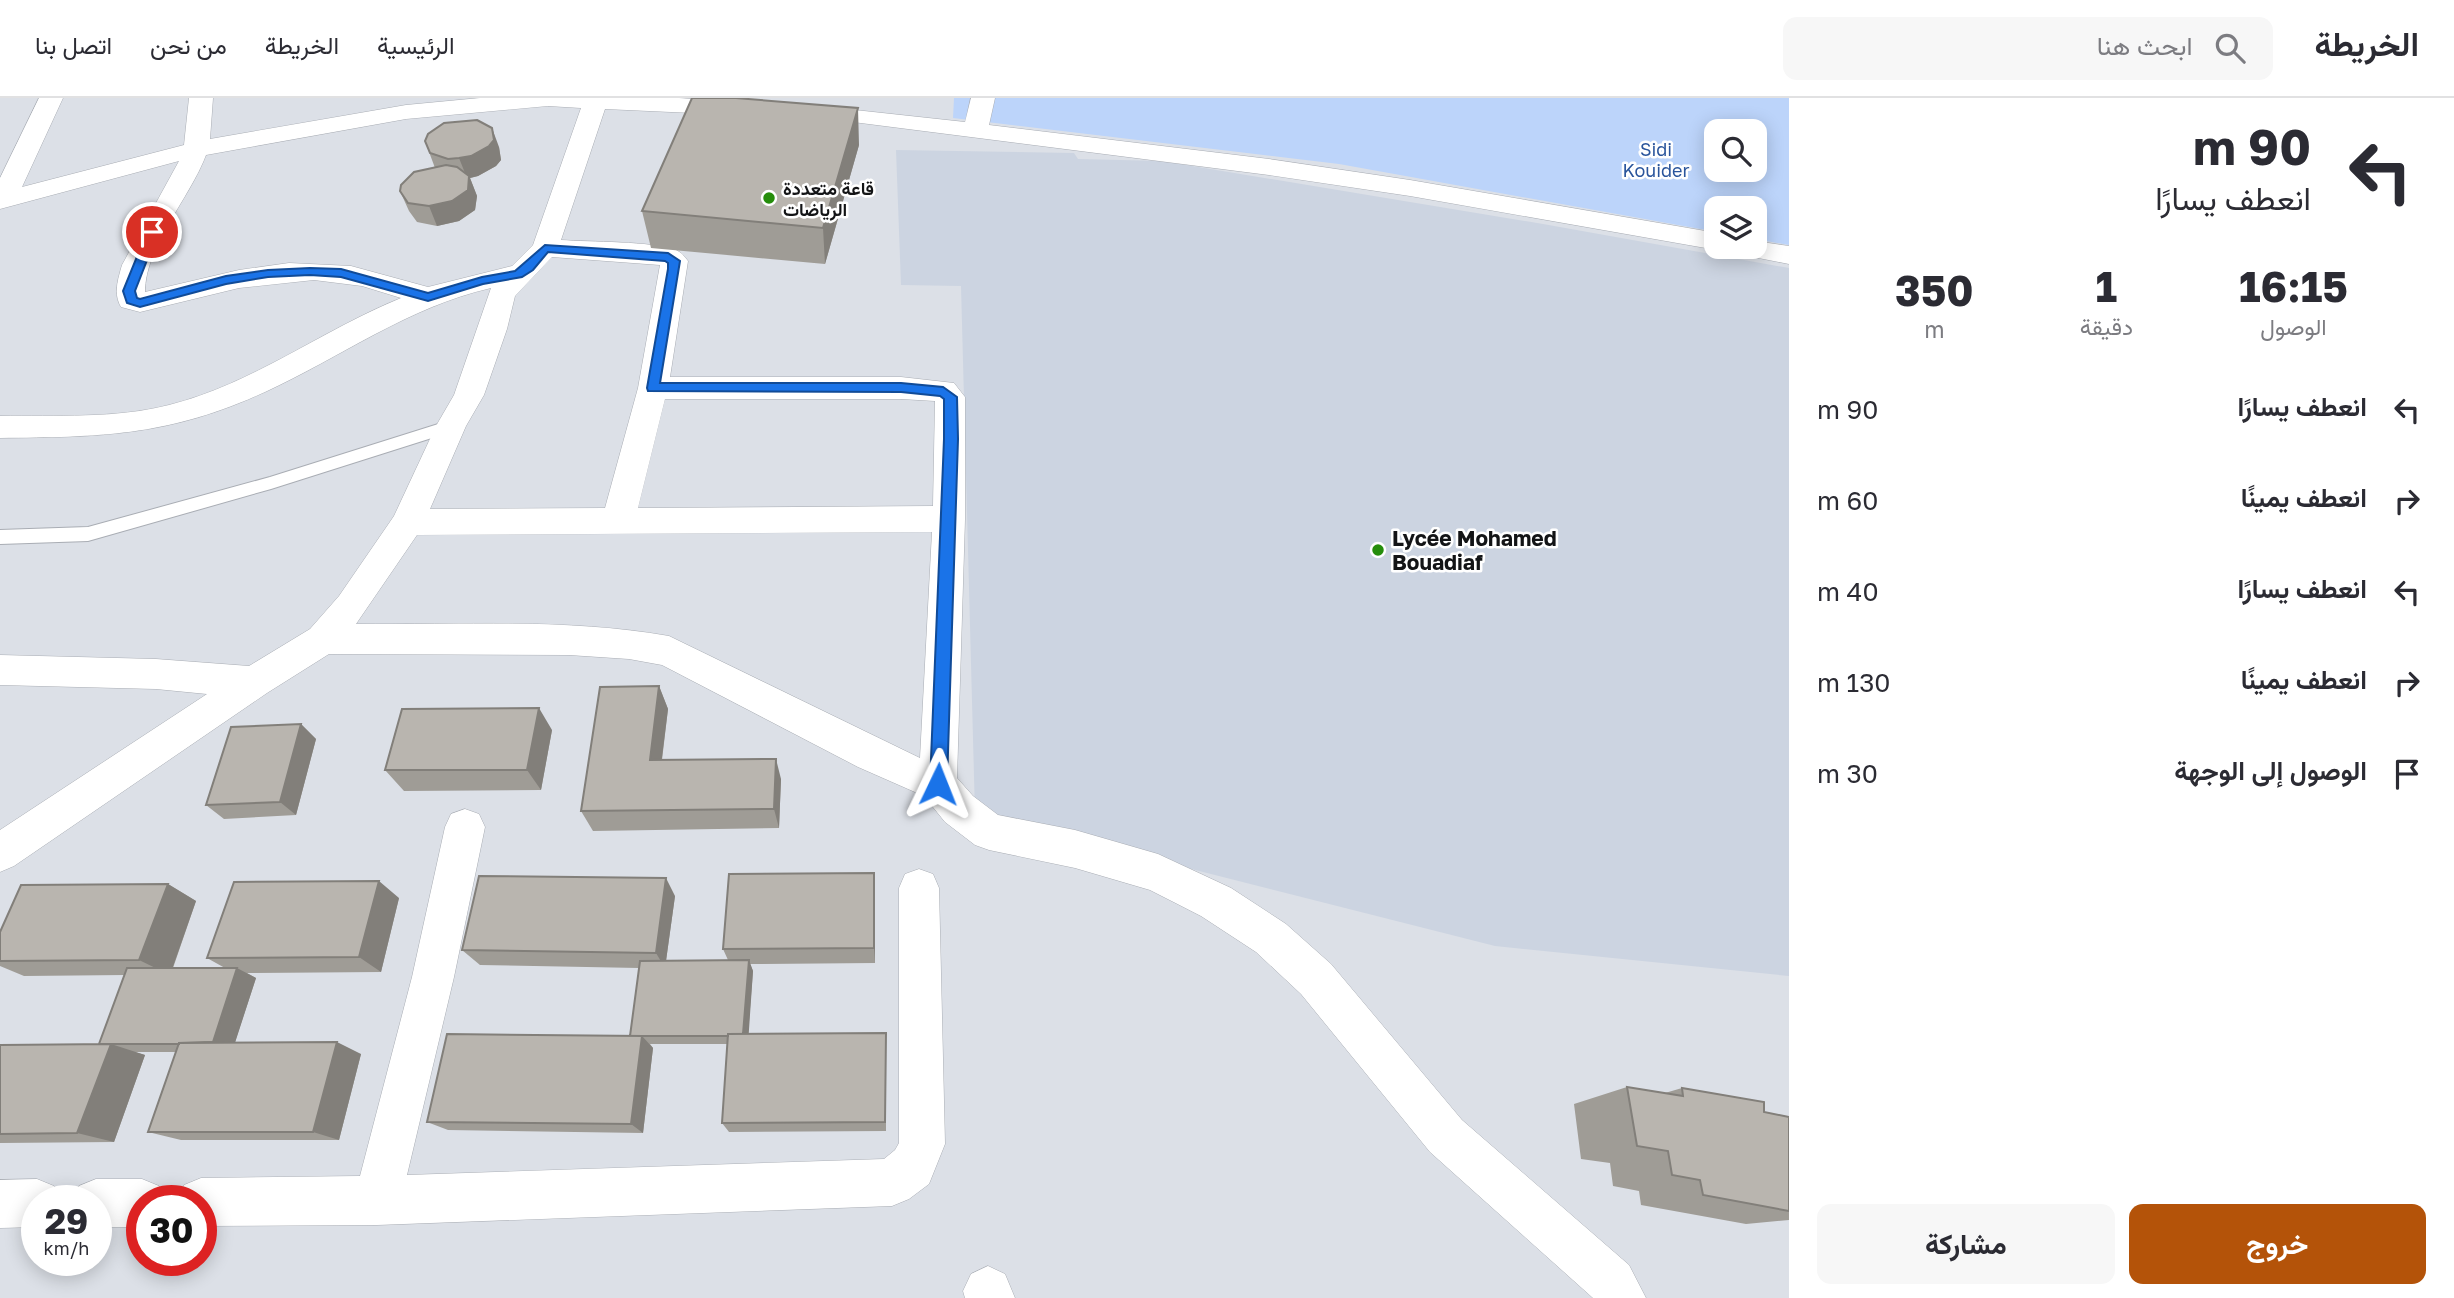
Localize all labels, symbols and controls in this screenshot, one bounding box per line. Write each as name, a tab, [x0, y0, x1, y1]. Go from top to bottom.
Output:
search box	[1783, 17, 2273, 80]
text: الخريطة	[2315, 24, 2419, 63]
icon: search	[2211, 29, 2249, 67]
text: اتصل بنا	[35, 30, 112, 59]
text: من نحن	[150, 30, 227, 59]
text: الخريطة	[265, 30, 339, 59]
text: الرئيسية	[377, 30, 455, 59]
text: ابحث هنا	[2097, 30, 2193, 61]
text: 90 m	[2193, 117, 2311, 176]
map controls	[1704, 119, 1767, 259]
button: search	[1704, 119, 1767, 182]
icon: left	[2335, 126, 2426, 217]
park label: Sidi Kouider	[1622, 138, 1690, 181]
place label: قاعة متعددة الرياضات	[783, 177, 874, 221]
text: انعطف يسارًا	[2155, 179, 2311, 217]
marker: قاعة متعددة الرياضات	[761, 190, 777, 206]
button: layers	[1704, 196, 1767, 259]
pin	[122, 202, 182, 262]
icon: arrive	[133, 213, 171, 251]
text: 1	[2095, 261, 2117, 311]
text: 16:15	[2239, 261, 2348, 311]
text: 350	[1895, 265, 1974, 315]
text: دقيقة	[2080, 312, 2133, 340]
text: الوصول	[2260, 312, 2327, 340]
text: m	[1924, 315, 1945, 343]
text: انعطف يسارًا	[2237, 391, 2367, 422]
icon: left	[2388, 391, 2426, 429]
text: 90 m	[1817, 394, 1878, 425]
text: انعطف يمينًا	[2241, 482, 2367, 513]
icon: right	[2388, 482, 2426, 520]
text: 60 m	[1817, 485, 1878, 516]
place label: Lycée Mohamed Bouadiaf	[1392, 525, 1557, 575]
marker: Lycée Mohamed Bouadiaf	[1370, 542, 1386, 558]
text: انعطف يسارًا	[2237, 573, 2367, 604]
icon: left	[2388, 573, 2426, 611]
text: 40 m	[1817, 576, 1879, 607]
text: انعطف يمينًا	[2241, 664, 2367, 695]
icon: right	[2388, 664, 2426, 702]
text: 130 m	[1817, 667, 1890, 698]
position arrow	[901, 747, 975, 821]
text: الوصول إلى الوجهة	[2174, 755, 2367, 786]
icon: arrive	[2388, 755, 2426, 793]
text: 30 m	[1817, 758, 1878, 789]
speed limit sign: 30	[126, 1185, 217, 1276]
text: 29	[45, 1200, 88, 1242]
button: مشاركة	[1817, 1204, 2115, 1284]
button: خروج	[2129, 1204, 2426, 1284]
text: km/h	[44, 1237, 89, 1259]

